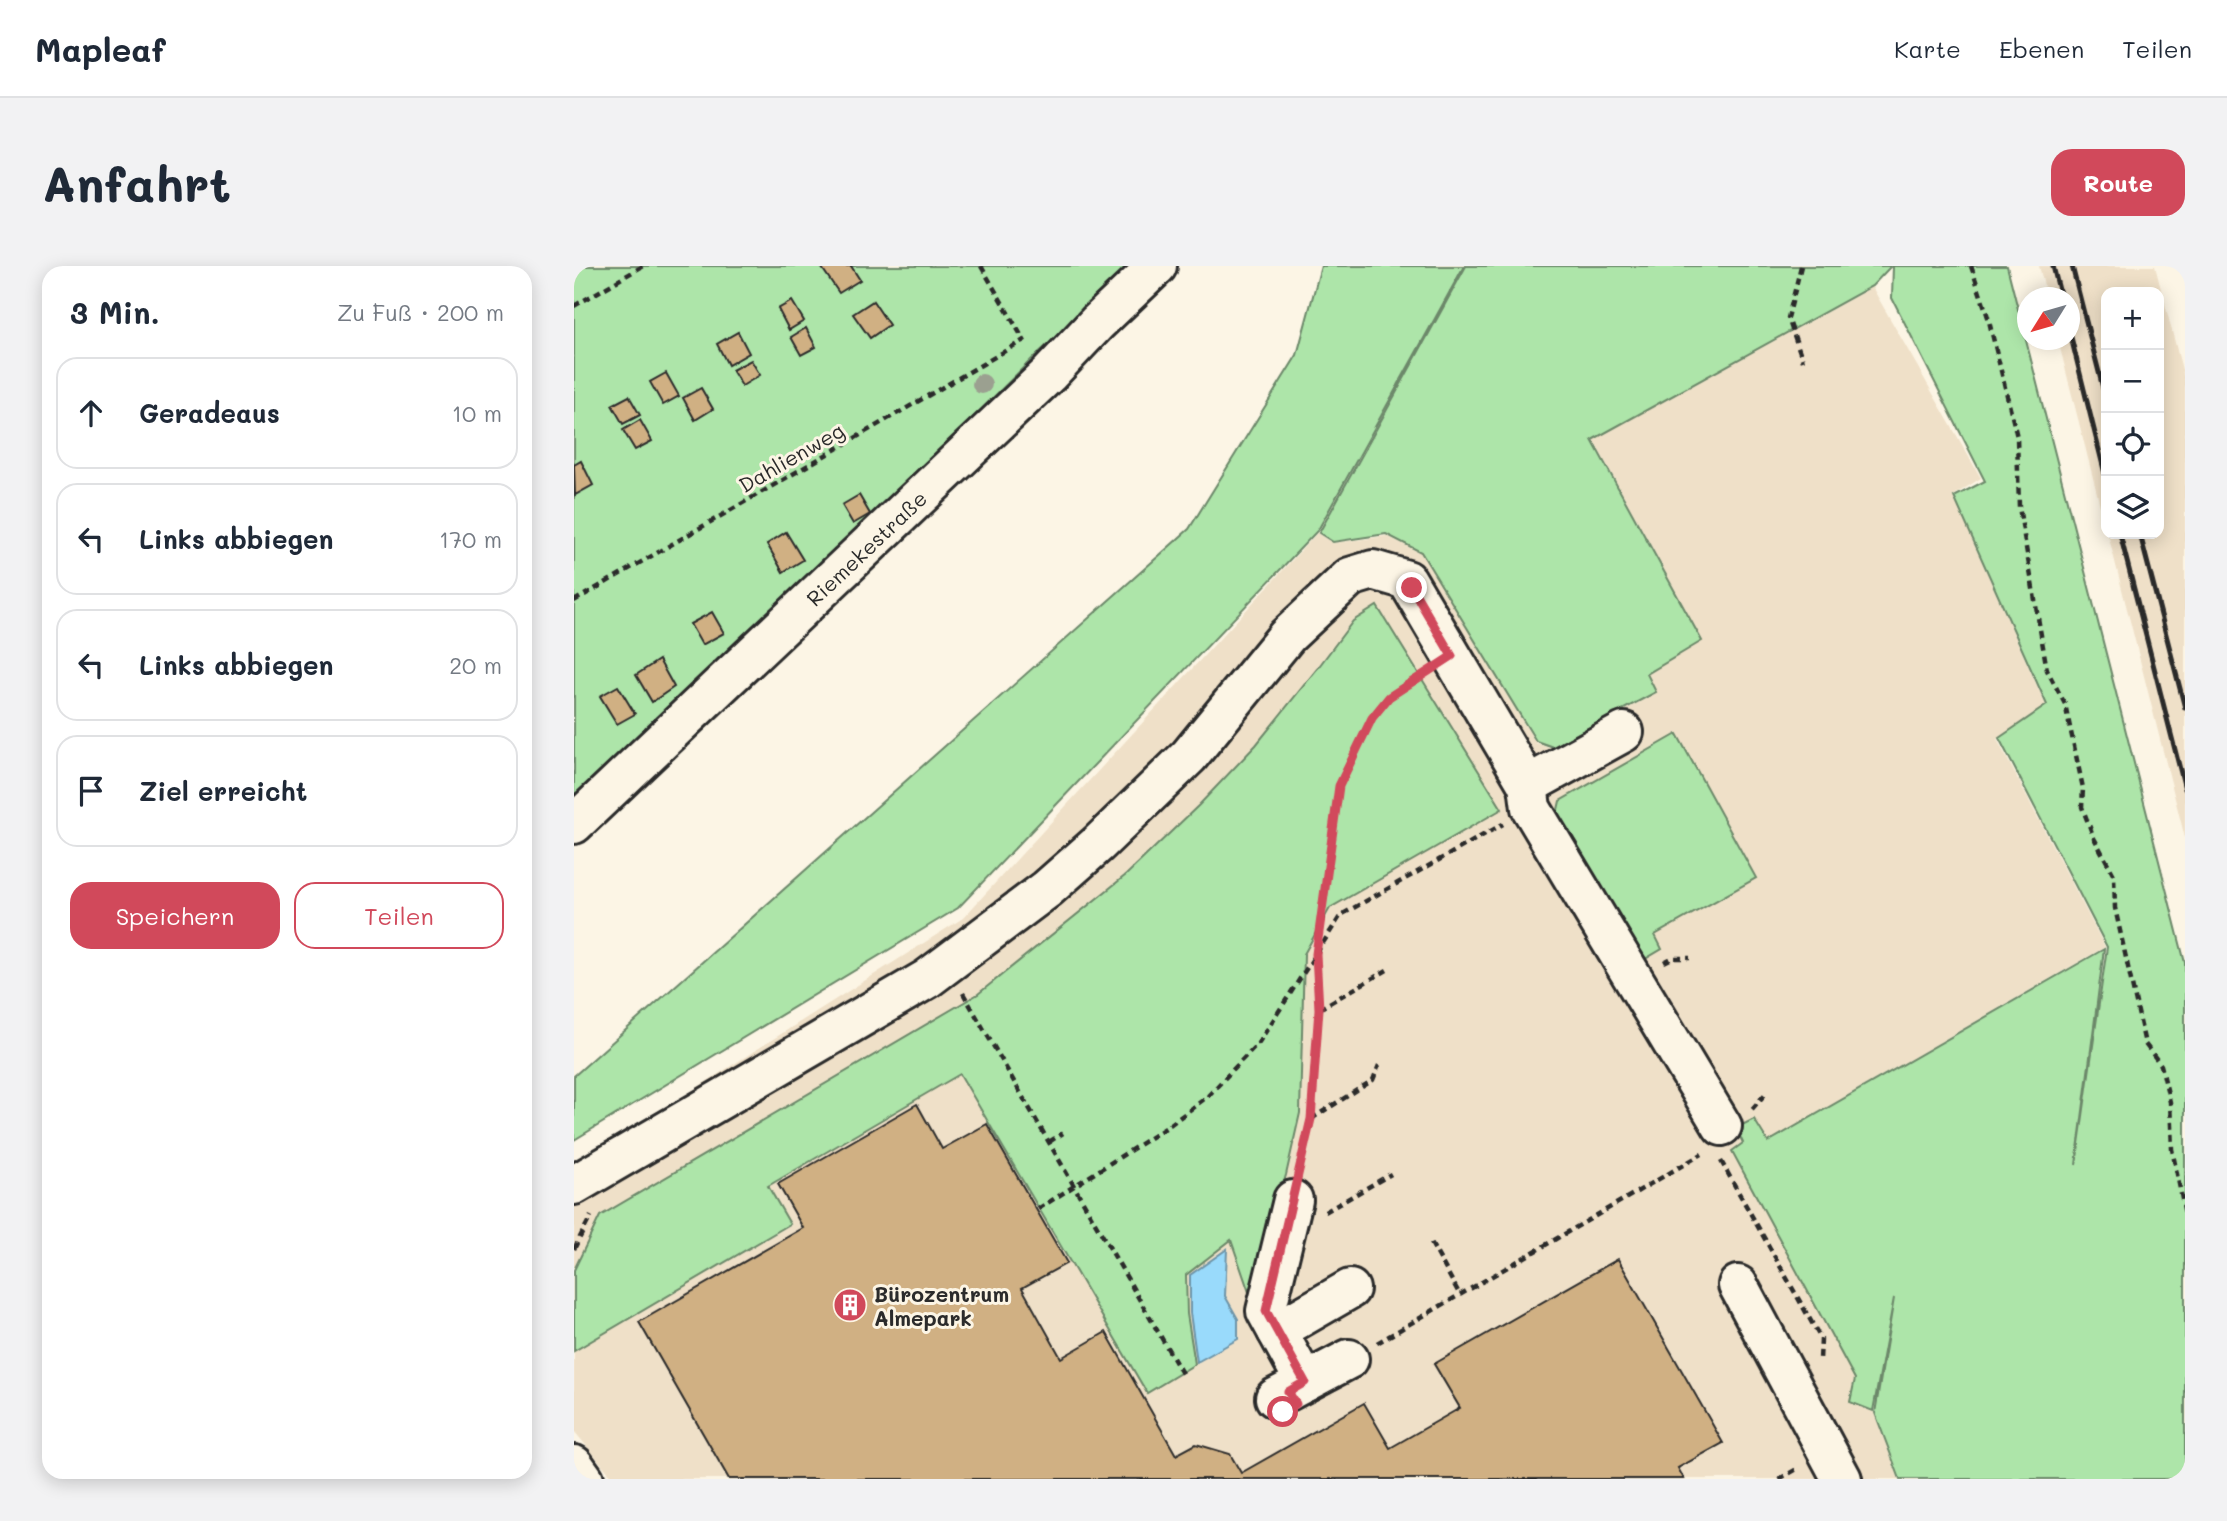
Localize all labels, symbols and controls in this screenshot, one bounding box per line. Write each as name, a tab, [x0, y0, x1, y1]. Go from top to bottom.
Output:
text: Mapleaf	[35, 27, 166, 70]
text: Karte	[1894, 33, 1961, 64]
text: Ebenen	[1999, 33, 2084, 64]
text: Teilen	[2122, 33, 2192, 64]
button: Route	[2051, 149, 2185, 216]
text: Anfahrt	[42, 151, 231, 214]
north arrow	[2017, 287, 2080, 350]
map controls	[2101, 287, 2164, 539]
button: +	[2101, 287, 2164, 350]
text: 3 Min.	[70, 292, 160, 332]
text: Zu Fuß · 200 m	[337, 297, 504, 327]
button: −	[2101, 350, 2164, 413]
icon: ahead	[72, 394, 110, 432]
text: Geradeaus	[139, 396, 280, 430]
text: 10 m	[452, 398, 502, 428]
button: locate	[2101, 413, 2164, 476]
street label: Dahlienweg	[734, 416, 848, 498]
button: layers	[2101, 476, 2164, 539]
street label: Riemekestraße	[800, 484, 932, 611]
icon: left	[72, 520, 110, 558]
text: Links abbiegen	[139, 522, 334, 556]
text: 170 m	[439, 524, 502, 554]
route end	[1396, 572, 1427, 603]
icon: left	[72, 646, 110, 684]
text: Links abbiegen	[139, 648, 334, 682]
text: 20 m	[449, 650, 502, 680]
icon: arrive	[72, 772, 110, 810]
text: Ziel erreicht	[139, 774, 307, 808]
button: Speichern	[70, 882, 280, 949]
button: Teilen	[294, 882, 504, 949]
place label: Bürozentrum Almepark	[874, 1280, 1009, 1331]
building icon: Bürozentrum Almepark	[831, 1286, 869, 1324]
route start	[1267, 1396, 1298, 1427]

